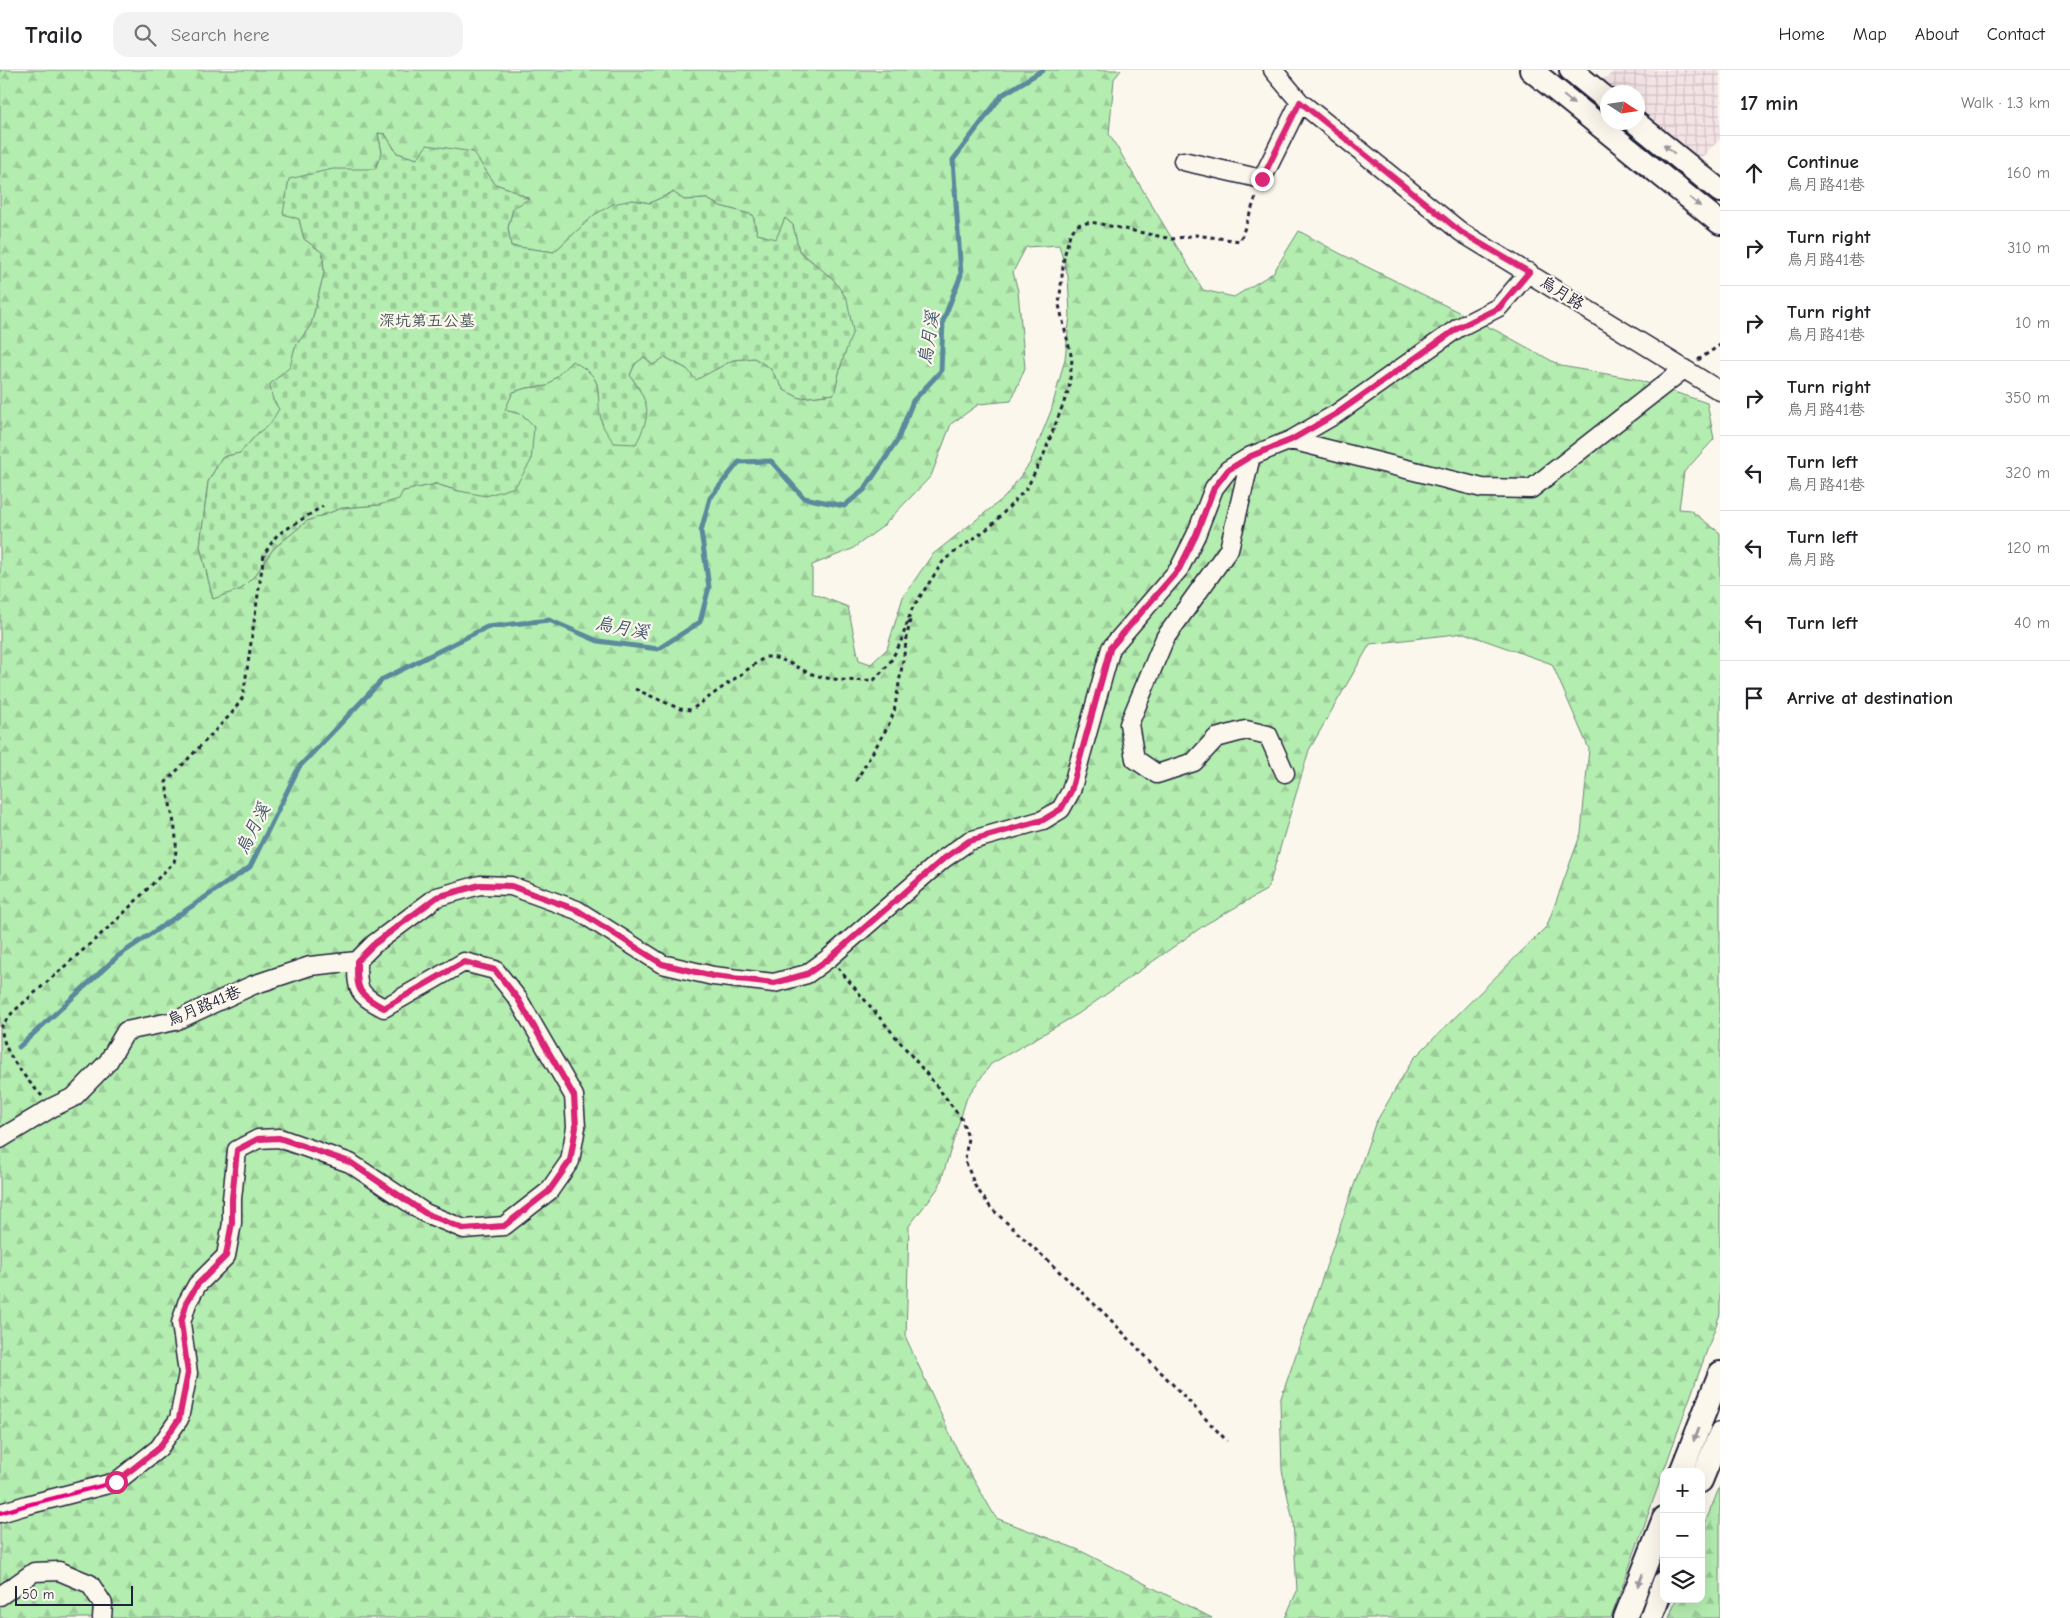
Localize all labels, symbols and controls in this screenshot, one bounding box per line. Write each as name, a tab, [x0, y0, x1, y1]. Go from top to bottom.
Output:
search box	[113, 12, 463, 57]
text: Trailo	[25, 21, 83, 49]
icon: search	[131, 21, 159, 49]
text: Search here	[171, 24, 270, 46]
text: Home	[1778, 24, 1825, 45]
text: Map	[1853, 24, 1887, 45]
text: About	[1915, 24, 1959, 45]
text: Contact	[1987, 24, 2045, 45]
north arrow	[1600, 85, 1645, 130]
text: 17 min	[1740, 91, 1798, 115]
text: Walk · 1.3 km	[1961, 94, 2050, 112]
one-way arrow	[1562, 95, 1575, 106]
one-way arrow	[1662, 144, 1675, 155]
text: Continue	[1787, 151, 1859, 173]
icon: ahead	[1740, 159, 1768, 187]
text: 160 m	[2007, 164, 2050, 182]
route end	[1251, 168, 1274, 191]
text: 烏月路41巷	[1787, 176, 1865, 194]
one-way arrow	[1689, 197, 1702, 208]
text: Turn right	[1787, 226, 1871, 248]
icon: right	[1740, 234, 1768, 262]
text: 310 m	[2007, 239, 2050, 257]
text: 烏月路41巷	[1787, 251, 1865, 269]
street label: 烏月路	[1537, 273, 1587, 313]
text: Turn right	[1787, 301, 1871, 323]
water label: 烏月溪	[914, 309, 944, 366]
icon: right	[1740, 309, 1768, 337]
park label: 深坑第五公墓	[379, 312, 475, 330]
text: 10 m	[2015, 314, 2050, 332]
text: 烏月路41巷	[1787, 326, 1865, 344]
text: Turn right	[1787, 376, 1871, 398]
icon: right	[1740, 384, 1768, 412]
text: 350 m	[2005, 389, 2050, 407]
text: 烏月路41巷	[1787, 401, 1865, 419]
text: Turn left	[1787, 451, 1858, 473]
icon: left	[1740, 459, 1768, 487]
text: 320 m	[2005, 464, 2050, 482]
text: 烏月路41巷	[1787, 476, 1865, 494]
text: Turn left	[1787, 526, 1858, 548]
icon: left	[1740, 534, 1768, 562]
text: 120 m	[2007, 539, 2050, 557]
text: 烏月路	[1787, 551, 1835, 569]
icon: left	[1740, 609, 1768, 637]
text: Turn left	[1787, 612, 1858, 634]
water label: 烏月溪	[593, 613, 651, 644]
text: 40 m	[2014, 614, 2050, 632]
icon: arrive	[1740, 684, 1768, 712]
text: Arrive at destination	[1787, 687, 1953, 709]
water label: 烏月溪	[231, 799, 275, 858]
street label: 烏月路41巷	[165, 982, 243, 1030]
one-way arrow	[1692, 1428, 1700, 1443]
map controls	[1660, 1468, 1705, 1603]
button: +	[1660, 1468, 1705, 1513]
route start	[105, 1471, 128, 1494]
button: −	[1660, 1513, 1705, 1558]
button: layers	[1660, 1558, 1705, 1603]
one-way arrow	[1636, 1572, 1643, 1587]
scale bar	[15, 1583, 132, 1606]
text: 50 m	[22, 1586, 54, 1603]

